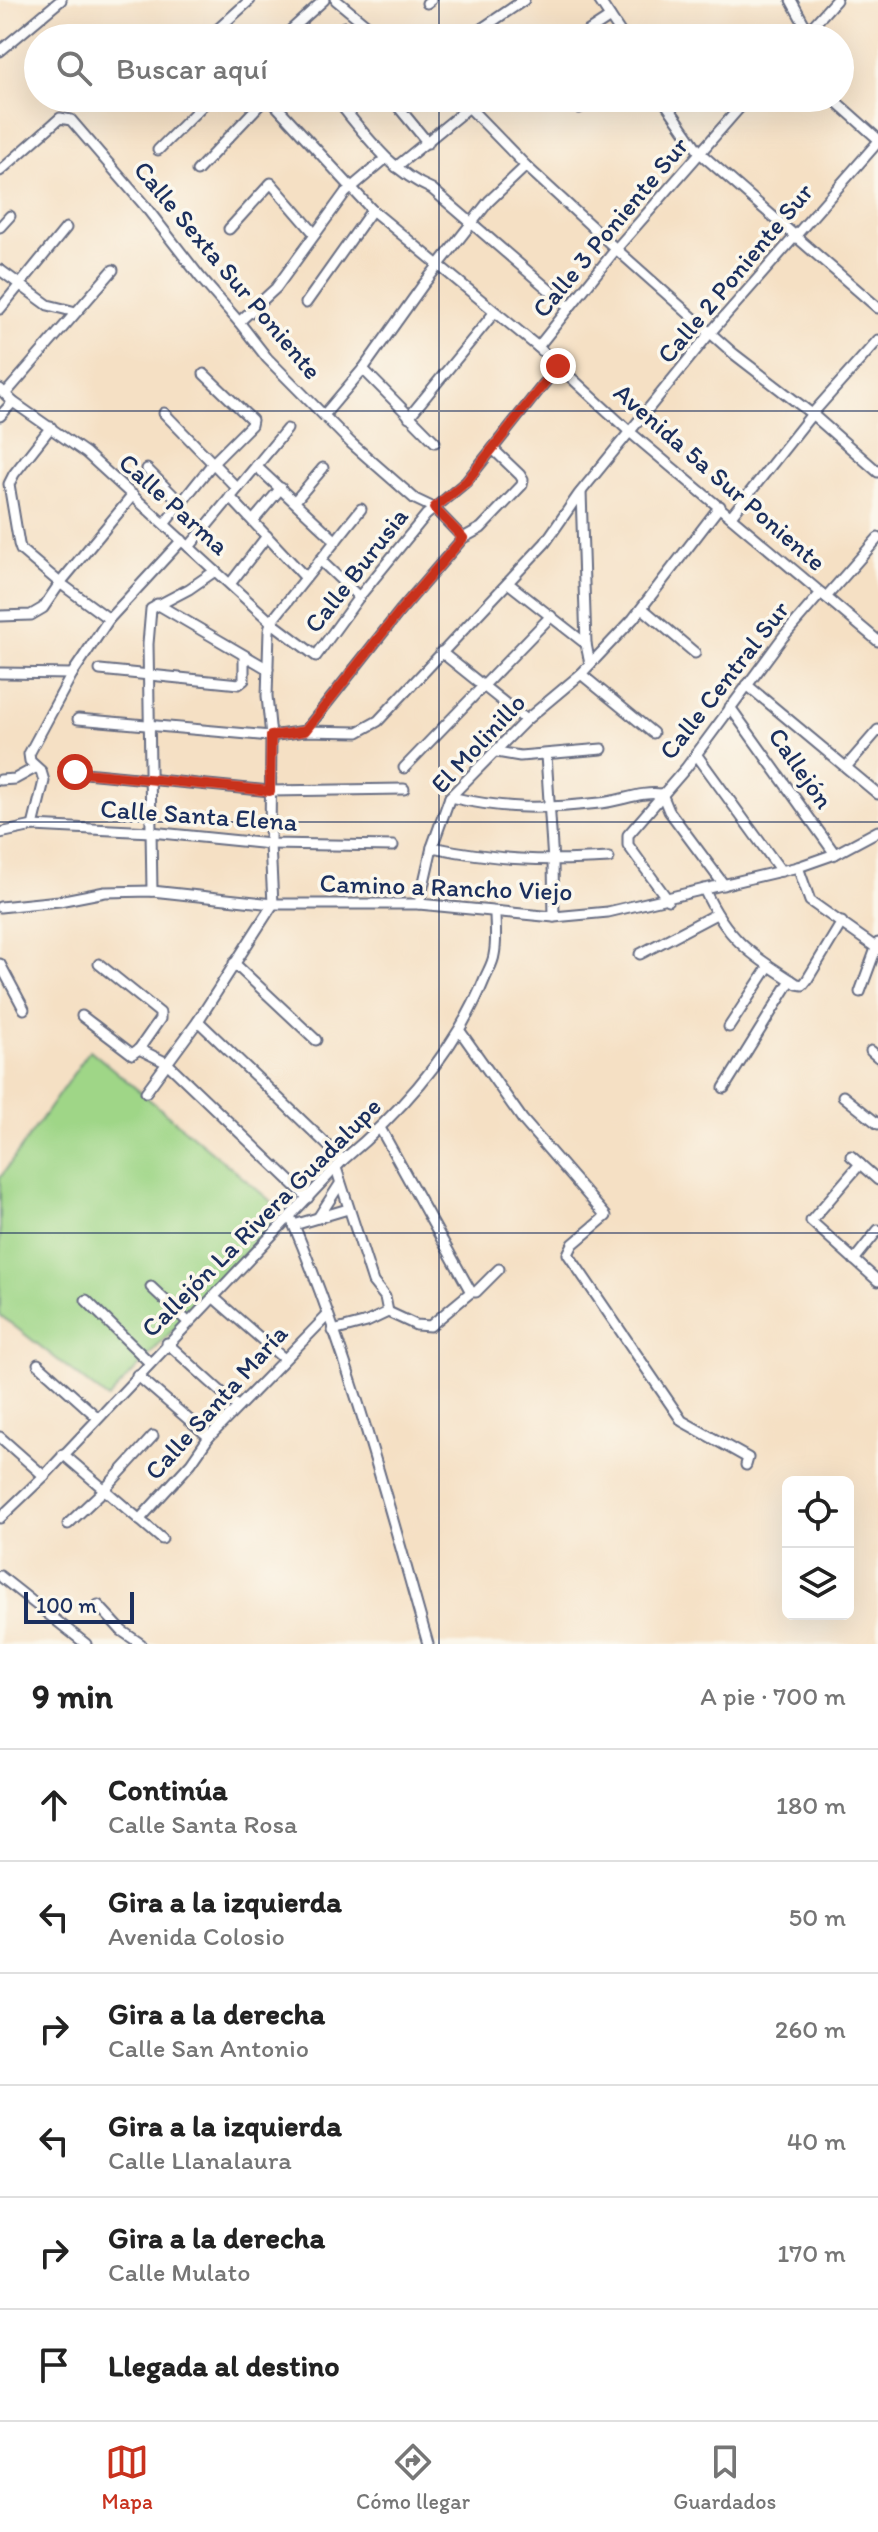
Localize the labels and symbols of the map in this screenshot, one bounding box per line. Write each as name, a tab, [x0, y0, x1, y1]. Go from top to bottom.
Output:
street label: Calle 3 Poniente Sur	[525, 130, 695, 324]
street label: Calle Sexta Sur Poniente	[127, 154, 329, 386]
street label: Calle 2 Poniente Sur	[650, 176, 820, 370]
route end	[540, 348, 576, 384]
street label: Avenida 5a Sur Poniente	[607, 376, 833, 578]
street label: Calle Parma	[112, 446, 236, 562]
street label: Calle Burusia	[297, 500, 415, 639]
street label: Calle Central Sur	[652, 594, 796, 766]
street label: El Molinillo	[424, 686, 532, 800]
street label: Callejón	[762, 721, 841, 815]
route start	[57, 754, 93, 790]
street label: Calle Santa Elena	[99, 792, 299, 838]
street label: Camino a Rancho Viejo	[319, 867, 573, 907]
street label: Callejón La Rivera Guadalupe	[134, 1090, 388, 1344]
street label: Calle Santa María	[138, 1317, 295, 1486]
scale bar	[24, 1588, 134, 1624]

